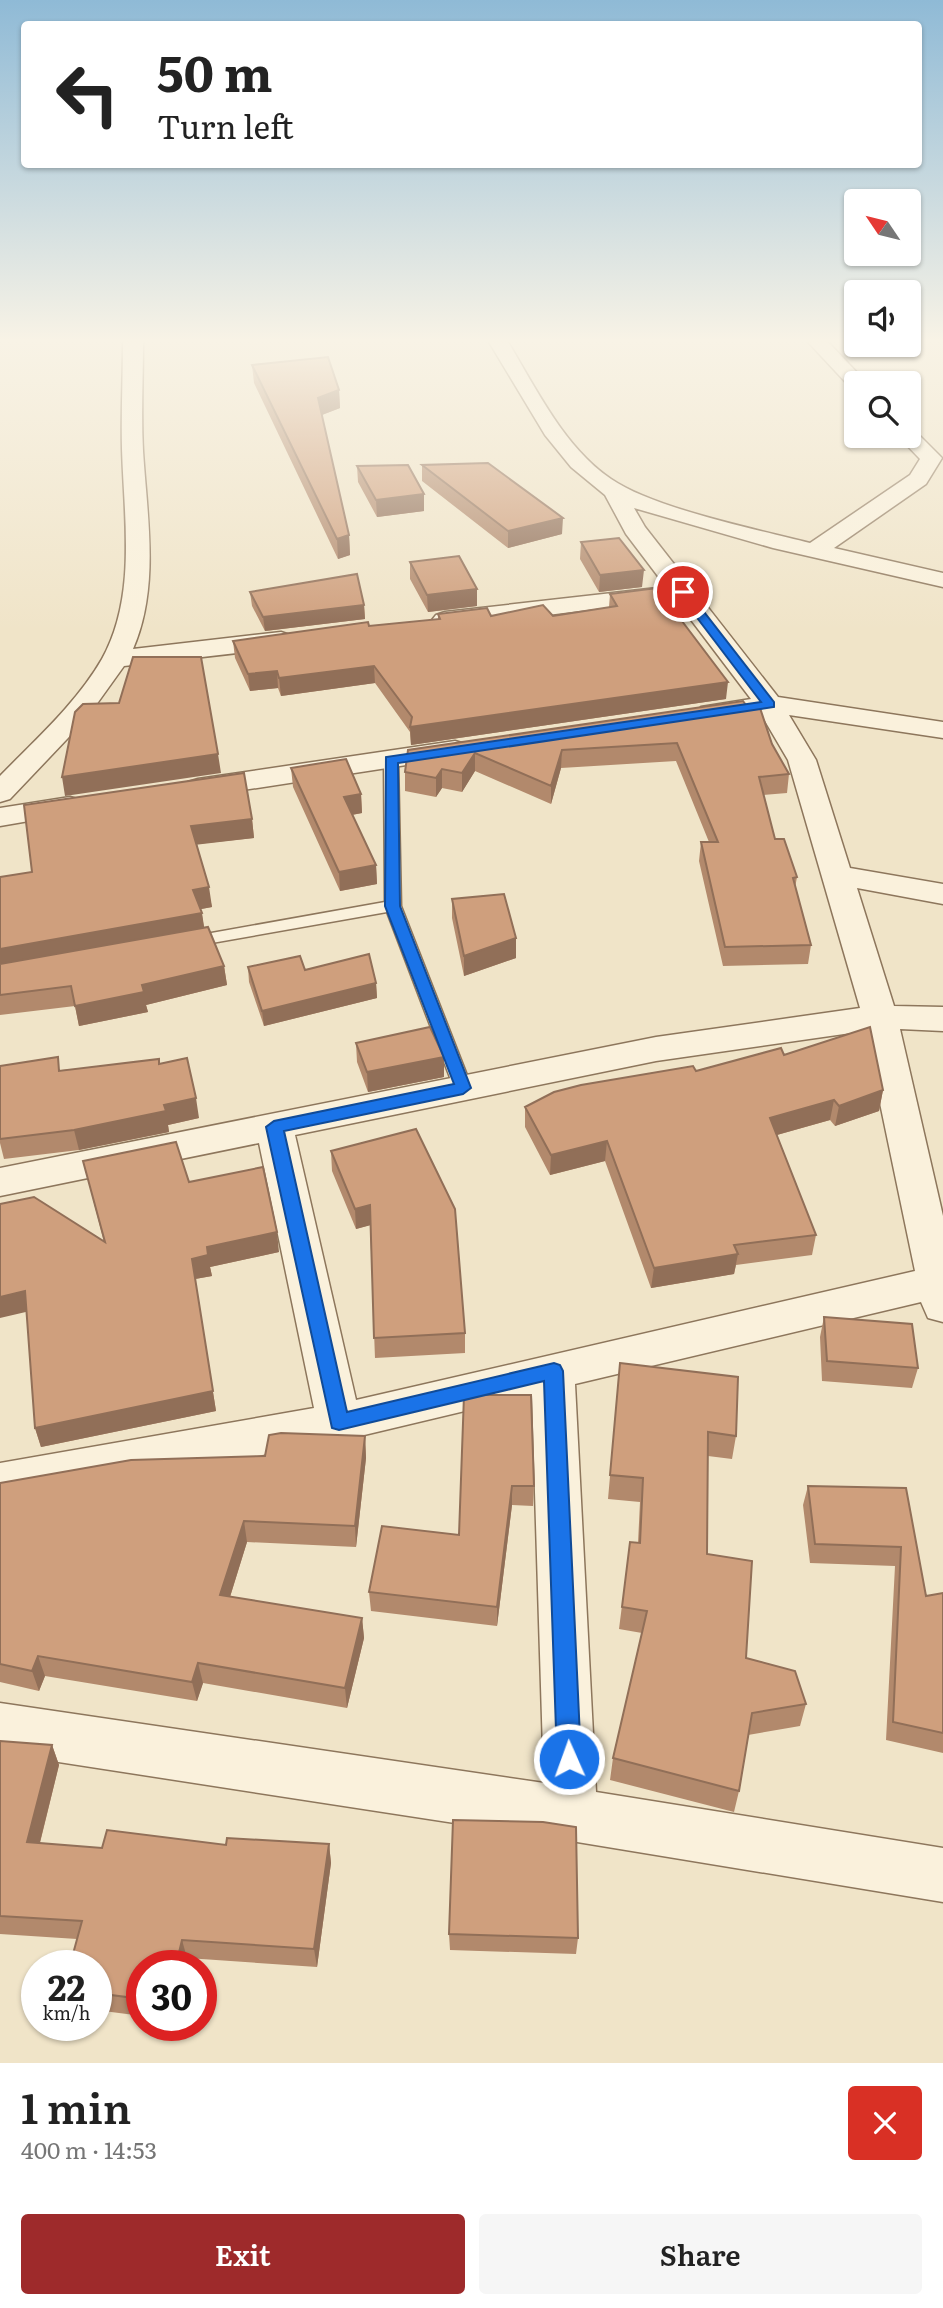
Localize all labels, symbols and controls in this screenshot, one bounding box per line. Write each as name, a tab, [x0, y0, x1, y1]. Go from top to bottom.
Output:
text: 50 m	[157, 34, 273, 107]
icon: left	[42, 49, 133, 140]
text: Turn left	[157, 101, 294, 149]
north arrow	[844, 189, 920, 266]
map controls	[844, 189, 921, 448]
button: sound	[844, 280, 921, 357]
button: search	[844, 371, 921, 448]
pin	[653, 562, 713, 622]
icon: arrive	[664, 573, 702, 611]
position arrow	[532, 1722, 606, 1796]
speed limit sign: 30	[126, 1950, 217, 2041]
text: 22	[48, 1960, 85, 2012]
text: km/h	[43, 1999, 90, 2026]
text: 1 min	[21, 2075, 131, 2137]
button: close	[848, 2086, 922, 2160]
text: 400 m · 14:53	[21, 2132, 157, 2166]
button: Exit	[21, 2214, 465, 2294]
button: Share	[479, 2214, 922, 2294]

